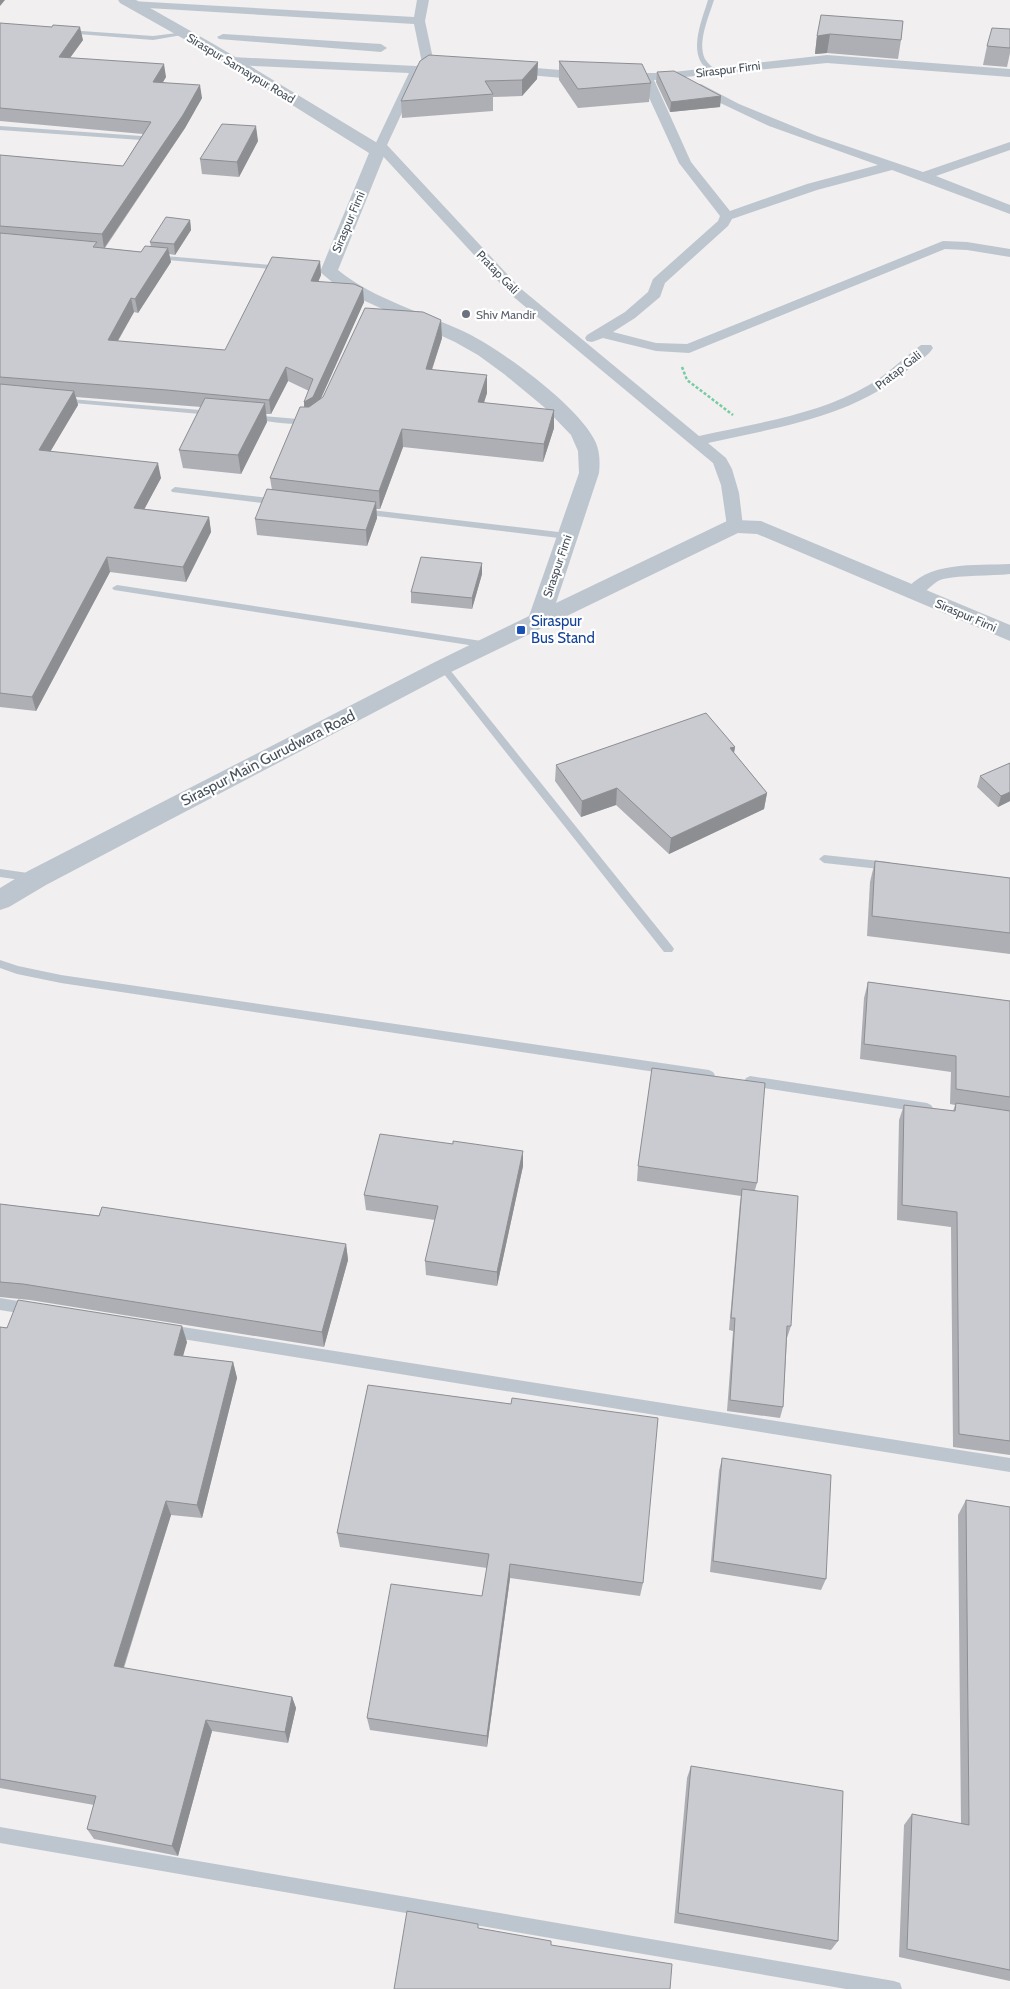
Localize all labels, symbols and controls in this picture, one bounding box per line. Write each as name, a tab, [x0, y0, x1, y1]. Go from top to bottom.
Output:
street label: Siraspur Samaypur Road	[184, 30, 298, 106]
street label: Siraspur Firni	[695, 58, 761, 80]
street label: Siraspur Firni	[328, 189, 368, 255]
street label: Pratap Gali	[474, 247, 522, 297]
place label: Shiv Mandir	[476, 307, 536, 322]
marker: Shiv Mandir	[460, 308, 472, 320]
street label: Pratap Gali	[872, 347, 924, 393]
street label: Siraspur Firni	[539, 533, 575, 599]
street label: Siraspur Firni	[933, 595, 999, 635]
place label: Siraspur Bus Stand	[531, 612, 595, 647]
marker: Siraspur Bus Stand	[515, 624, 527, 636]
street label: Siraspur Main Gurudwara Road	[178, 706, 358, 810]

